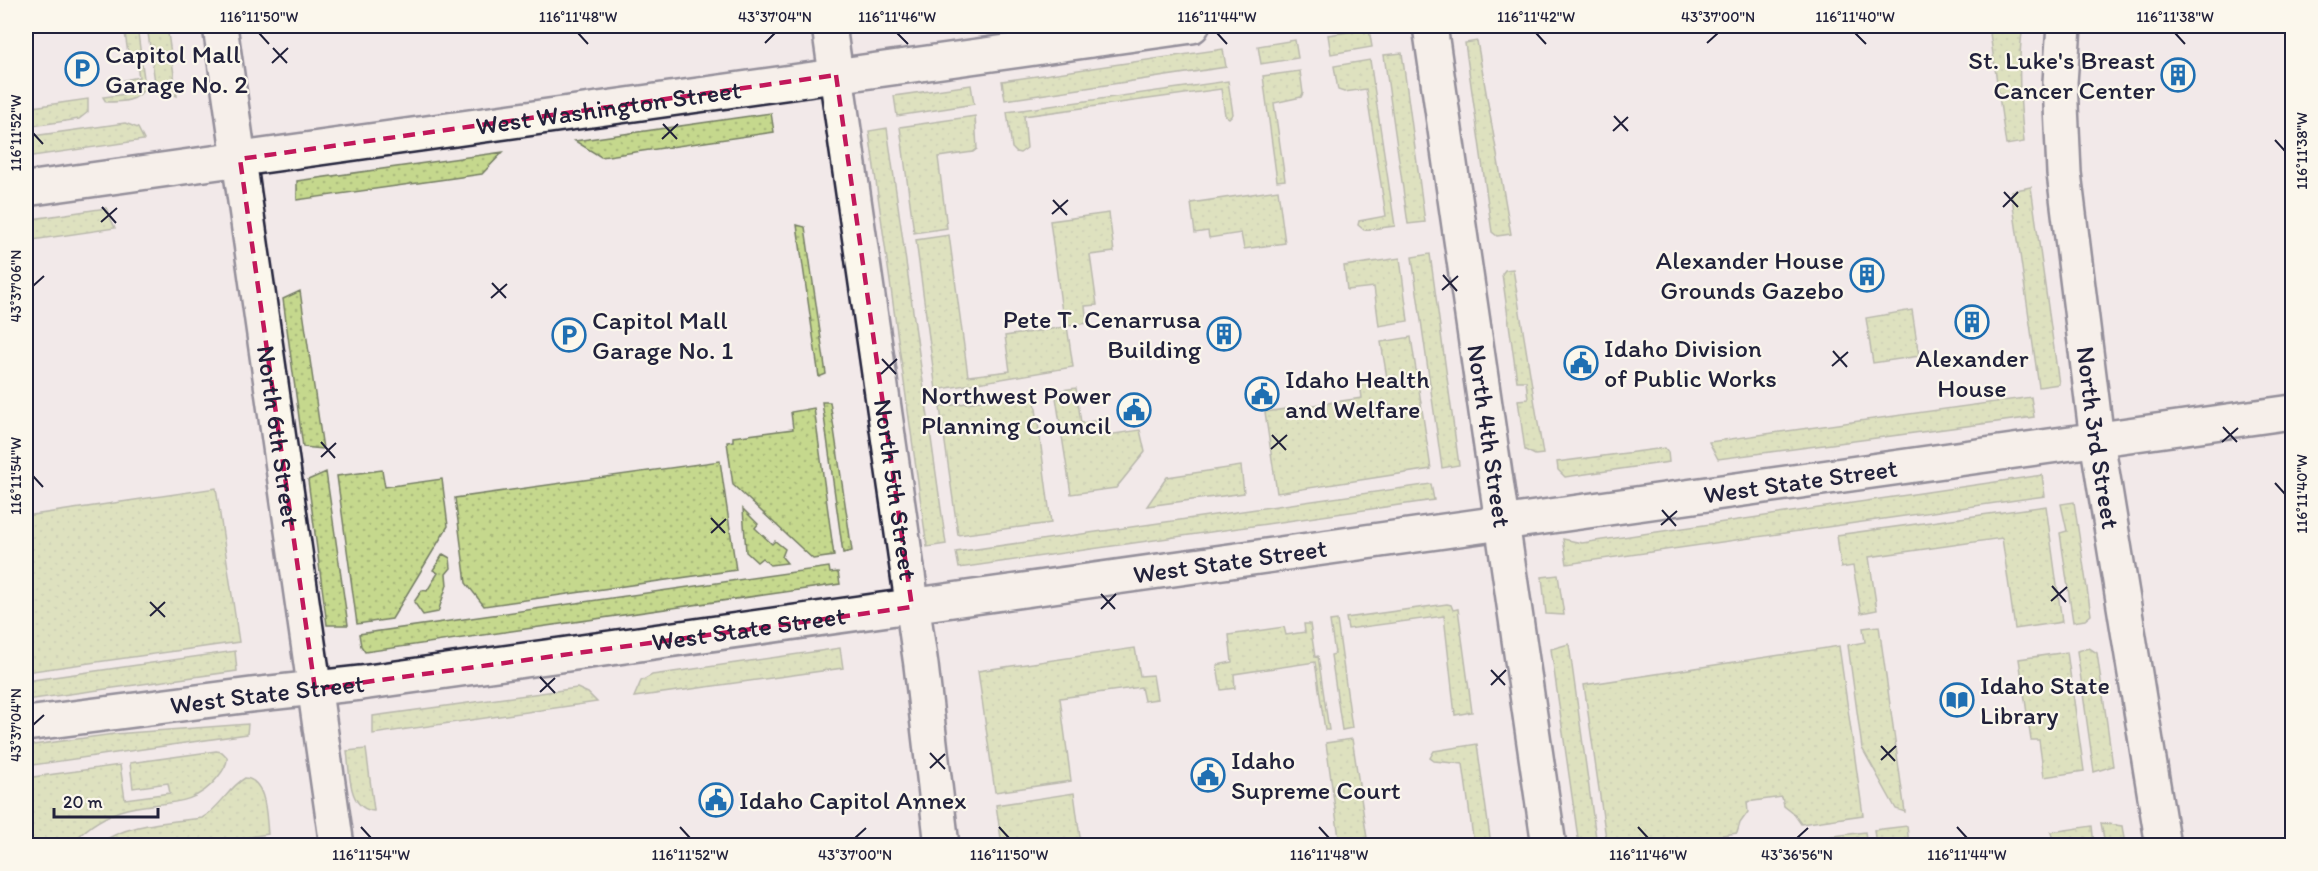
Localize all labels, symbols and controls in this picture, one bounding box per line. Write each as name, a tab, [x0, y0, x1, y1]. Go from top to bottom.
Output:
text: 116°11'50"W	[220, 8, 298, 26]
text: 116°11'48"W	[539, 8, 617, 26]
text: 43°37'04"N	[738, 8, 812, 26]
text: 116°11'46"W	[858, 8, 936, 26]
text: 116°11'44"W	[1177, 8, 1257, 26]
text: 116°11'42"W	[1497, 8, 1575, 26]
text: 43°37'00"N	[1681, 8, 1755, 26]
text: 116°11'40"W	[1815, 8, 1895, 26]
text: 116°11'38"W	[2136, 8, 2214, 26]
place label: Capitol Mall Garage No. 2	[105, 38, 248, 100]
place label: St. Luke's Breast Cancer Center	[1968, 44, 2156, 106]
parking icon: Capitol Mall Garage No. 2	[64, 51, 100, 87]
building icon: St. Luke's Breast Cancer Center	[2160, 57, 2196, 93]
street label: West Washington Street	[474, 73, 743, 142]
text: 116°11'52"W	[7, 94, 25, 172]
text: 116°11'38"W	[2293, 112, 2311, 190]
place label: Alexander House Grounds Gazebo	[1656, 244, 1844, 306]
text: 43°37'06"N	[7, 250, 25, 322]
building icon: Alexander House Grounds Gazebo	[1849, 257, 1885, 293]
place label: Pete T. Cenarrusa Building	[1003, 303, 1202, 365]
place label: Capitol Mall Garage No. 1	[592, 304, 733, 366]
building icon: Alexander House	[1954, 304, 1990, 340]
building icon: Pete T. Cenarrusa Building	[1206, 316, 1242, 352]
parking icon: Capitol Mall Garage No. 1	[551, 317, 587, 353]
place label: Idaho Division of Public Works	[1604, 332, 1777, 394]
street label: North 4th Street	[1460, 342, 1519, 530]
place label: Alexander House	[1916, 342, 2029, 404]
street label: North 6th Street	[250, 343, 307, 529]
street label: North 3rd Street	[2070, 344, 2127, 531]
public building icon: Idaho Division of Public Works	[1563, 345, 1599, 381]
place label: Idaho Health and Welfare	[1285, 363, 1429, 425]
public building icon: Idaho Health and Welfare	[1244, 376, 1280, 412]
place label: Northwest Power Planning Council	[921, 379, 1111, 441]
public building icon: Northwest Power Planning Council	[1116, 392, 1152, 428]
street label: North 5th Street	[867, 397, 925, 582]
text: 116°11'54"W	[7, 437, 25, 515]
street label: West State Street	[1701, 452, 1900, 510]
text: 116°11'40"W	[2293, 454, 2311, 534]
street label: West State Street	[1131, 532, 1329, 590]
street label: West State Street	[650, 599, 848, 658]
street label: West State Street	[168, 667, 366, 721]
place label: Idaho State Library	[1980, 669, 2110, 731]
library icon: Idaho State Library	[1939, 682, 1975, 718]
text: 43°37'04"N	[7, 688, 25, 762]
place label: Idaho Supreme Court	[1231, 744, 1401, 806]
public building icon: Idaho Supreme Court	[1190, 757, 1226, 793]
scale bar	[54, 781, 158, 819]
public building icon: Idaho Capitol Annex	[698, 782, 734, 818]
place label: Idaho Capitol Annex	[739, 784, 967, 816]
text: 20 m	[63, 791, 103, 813]
text: 116°11'54"W	[332, 846, 410, 864]
text: 116°11'52"W	[651, 846, 729, 864]
text: 43°37'00"N	[818, 846, 892, 864]
text: 116°11'50"W	[970, 846, 1048, 864]
text: 116°11'48"W	[1290, 846, 1368, 864]
text: 116°11'46"W	[1609, 846, 1687, 864]
text: 43°36'56"N	[1761, 846, 1833, 864]
text: 116°11'44"W	[1927, 846, 2007, 864]

